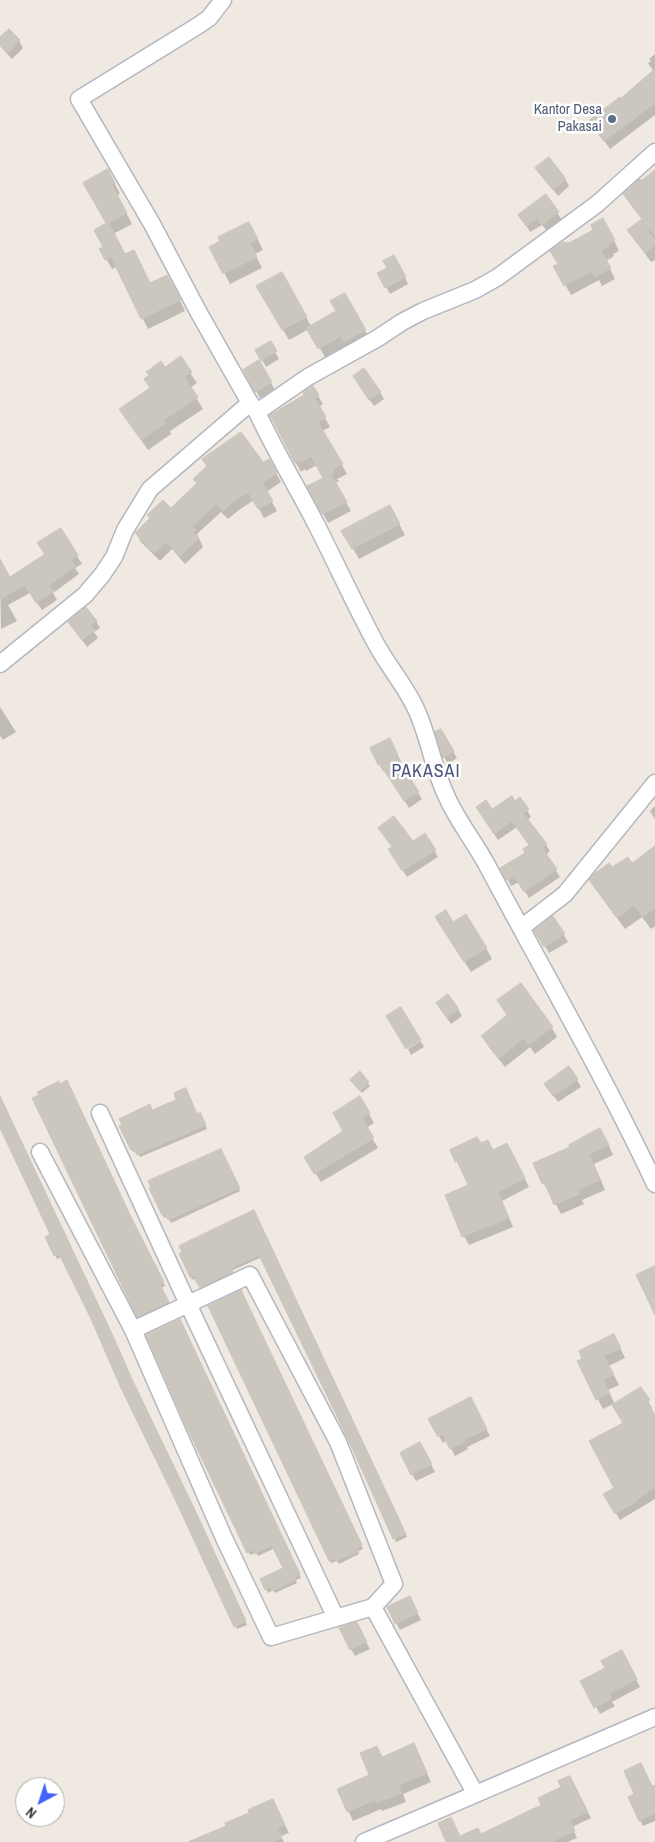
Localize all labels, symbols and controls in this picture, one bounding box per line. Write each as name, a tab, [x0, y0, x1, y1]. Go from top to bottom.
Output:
place label: Kantor Desa Pakasai	[534, 101, 602, 136]
marker: Kantor Desa Pakasai	[606, 113, 618, 125]
district label: PAKASAI	[391, 761, 461, 783]
north arrow	[15, 1777, 65, 1827]
text: N	[22, 1803, 40, 1822]

